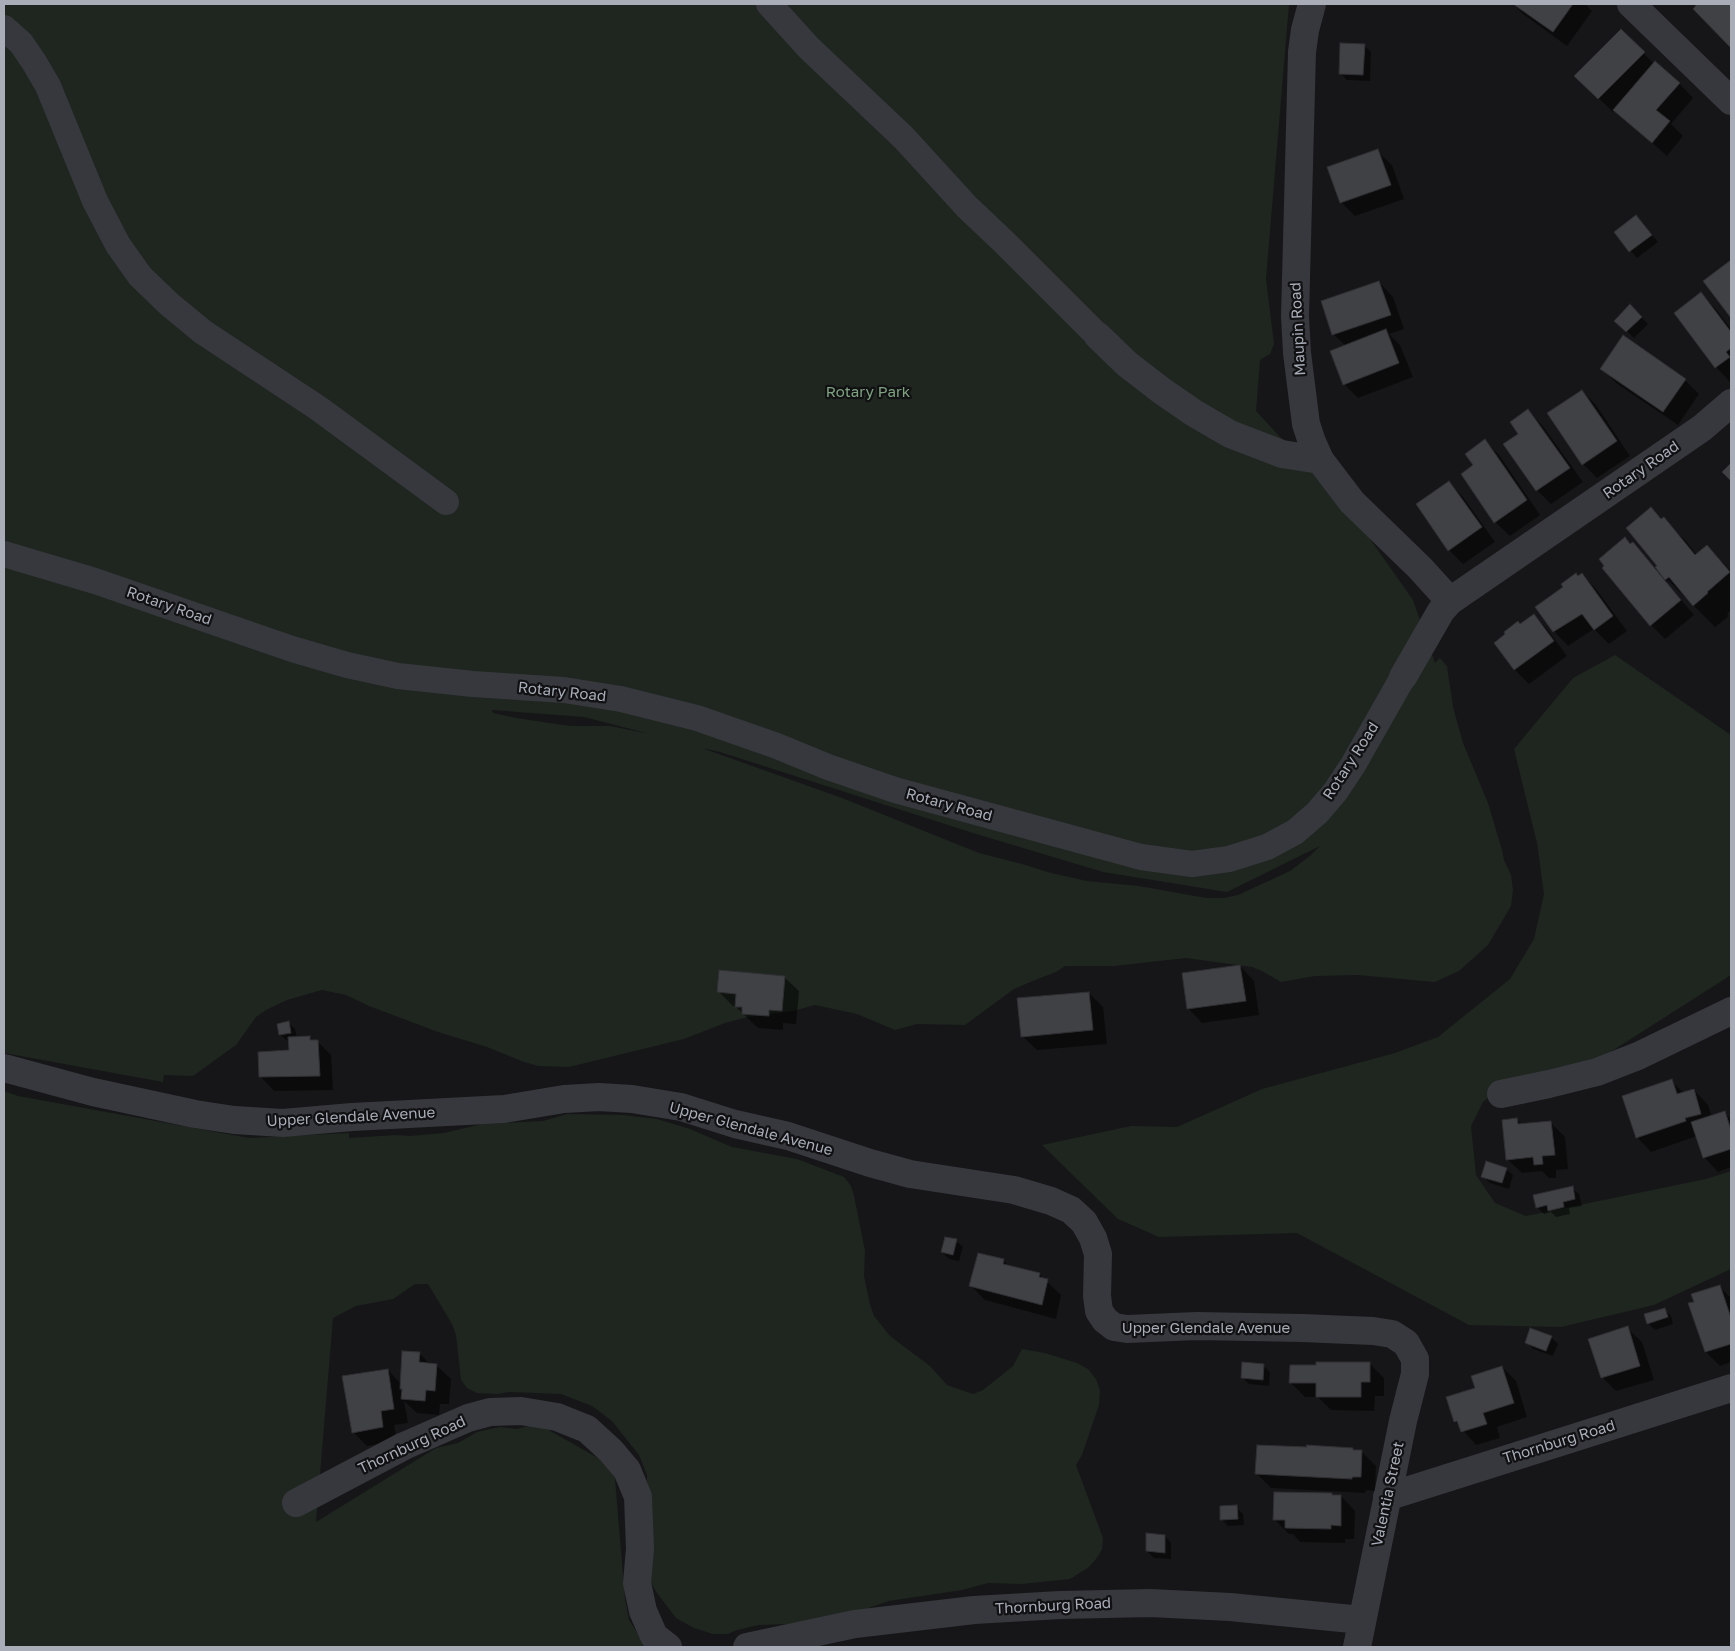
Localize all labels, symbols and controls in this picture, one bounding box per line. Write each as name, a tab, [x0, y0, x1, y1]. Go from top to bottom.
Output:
street label: Maupin Road	[1287, 282, 1309, 376]
park label: Rotary Park	[826, 383, 910, 401]
street label: Rotary Road	[1599, 437, 1683, 503]
street label: Rotary Road	[124, 583, 214, 629]
street label: Rotary Road	[517, 678, 607, 706]
street label: Rotary Road	[1319, 719, 1383, 803]
street label: Rotary Road	[904, 785, 994, 825]
street label: Upper Glendale Avenue	[667, 1098, 835, 1160]
street label: Upper Glendale Avenue	[266, 1104, 436, 1130]
street label: Upper Glendale Avenue	[1122, 1319, 1290, 1337]
street label: Thornburg Road	[355, 1412, 469, 1478]
street label: Thornburg Road	[1501, 1416, 1617, 1468]
street label: Valentia Street	[1368, 1440, 1408, 1548]
street label: Thornburg Road	[994, 1594, 1112, 1618]

